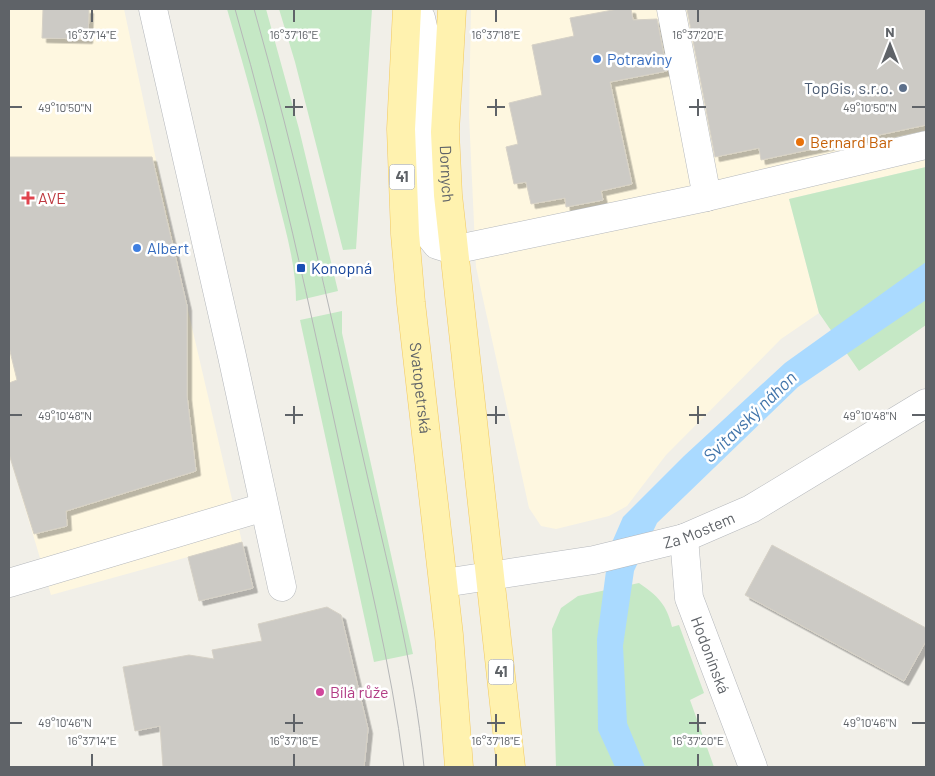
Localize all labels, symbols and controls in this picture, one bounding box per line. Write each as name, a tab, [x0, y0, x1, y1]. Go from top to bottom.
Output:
north arrow	[865, 20, 915, 70]
text: N	[885, 23, 895, 40]
text: 16°37'14"E	[67, 27, 117, 41]
text: 16°37'16"E	[269, 27, 319, 41]
text: 16°37'18"E	[471, 27, 521, 41]
text: 16°37'20"E	[672, 27, 724, 41]
place label: Potraviny	[607, 49, 673, 68]
marker: Potraviny	[591, 53, 603, 65]
place label: TopGis, s.r.o.	[804, 78, 893, 97]
marker: TopGis, s.r.o.	[897, 82, 909, 94]
text: 49°10'50"N	[38, 100, 92, 114]
text: 49°10'50"N	[843, 100, 897, 114]
place label: Bernard Bar	[810, 132, 893, 151]
marker: Bernard Bar	[794, 136, 806, 148]
street label: Dornych	[437, 145, 459, 203]
road number: 41	[390, 164, 414, 190]
place label: AVE	[38, 188, 66, 207]
marker: AVE	[22, 192, 34, 204]
place label: Albert	[147, 238, 189, 257]
marker: Albert	[131, 242, 143, 254]
place label: Konopná	[311, 258, 372, 277]
marker: Konopná	[295, 262, 307, 274]
street label: Svatopetrská	[407, 341, 436, 435]
water label: Svitavský náhon	[698, 366, 801, 466]
text: 49°10'48"N	[38, 408, 92, 422]
text: 49°10'48"N	[843, 408, 897, 422]
street label: Za Mostem	[661, 507, 737, 552]
street label: Hodonínská	[688, 613, 734, 696]
road number: 41	[488, 660, 514, 684]
place label: Bílá růže	[330, 682, 389, 701]
marker: Bílá růže	[314, 686, 326, 698]
text: 49°10'46"N	[38, 715, 92, 729]
text: 49°10'46"N	[843, 715, 897, 729]
text: 16°37'14"E	[67, 733, 117, 747]
text: 16°37'16"E	[269, 733, 319, 747]
text: 16°37'18"E	[471, 733, 521, 747]
text: 16°37'20"E	[672, 733, 724, 747]

